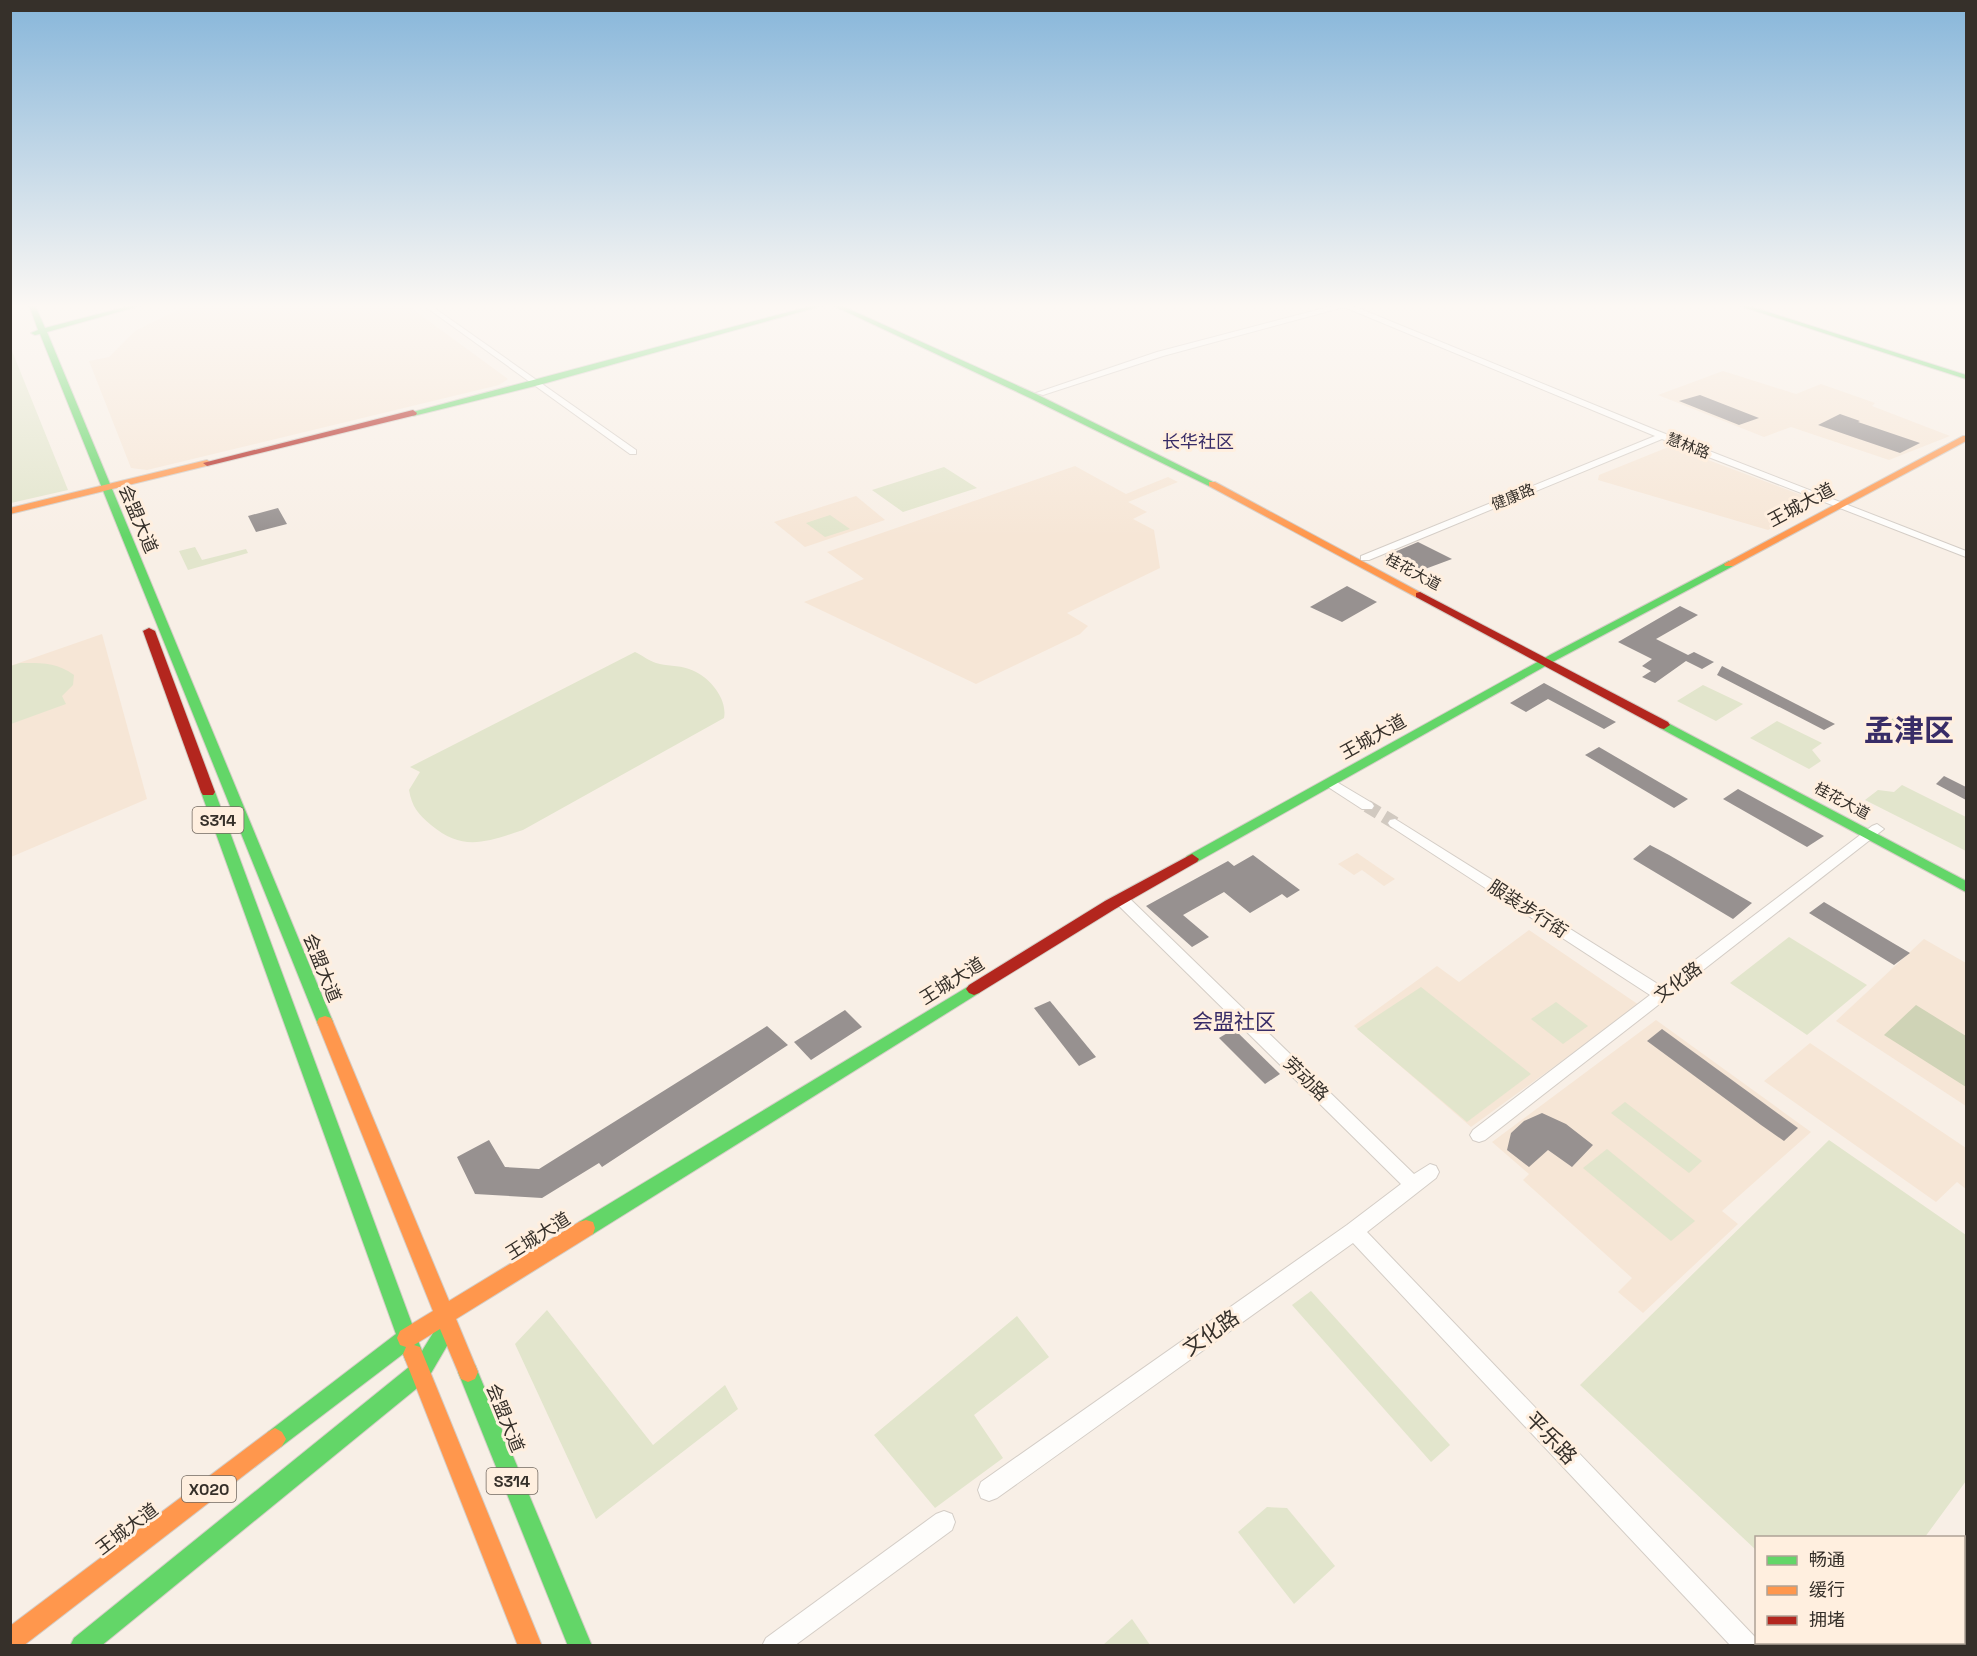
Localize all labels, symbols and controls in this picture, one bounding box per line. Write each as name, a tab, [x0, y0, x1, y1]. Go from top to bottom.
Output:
street label: 慧林路	[1664, 429, 1713, 462]
district label: 长华社区	[1162, 430, 1234, 453]
street label: 王城大道	[1764, 478, 1838, 532]
street label: 健康路	[1488, 479, 1537, 514]
street label: 会盟大道	[114, 481, 163, 556]
street label: 桂花大道	[1382, 549, 1444, 594]
street label: 王城大道	[1336, 709, 1410, 764]
district label: 孟津区	[1864, 711, 1954, 750]
street label: 桂花大道	[1811, 778, 1873, 823]
road number: S314	[192, 807, 244, 833]
street label: 服装步行街	[1484, 874, 1572, 943]
street label: 会盟大道	[298, 930, 347, 1005]
street label: 王城大道	[915, 952, 988, 1009]
street label: 文化路	[1649, 956, 1706, 1007]
district label: 会盟社区	[1192, 1008, 1276, 1035]
street label: 劳动路	[1279, 1052, 1334, 1106]
street label: 王城大道	[501, 1207, 574, 1264]
street label: 文化路	[1177, 1303, 1244, 1362]
street label: 会盟大道	[481, 1380, 530, 1455]
street label: 平乐路	[1520, 1406, 1583, 1470]
road number: S314	[486, 1468, 538, 1494]
road number: X020	[182, 1476, 236, 1502]
street label: 王城大道	[91, 1498, 162, 1559]
legend	[1755, 1536, 1965, 1644]
text: 畅通	[1809, 1548, 1845, 1571]
text: 缓行	[1809, 1578, 1845, 1601]
text: 拥堵	[1809, 1608, 1845, 1631]

